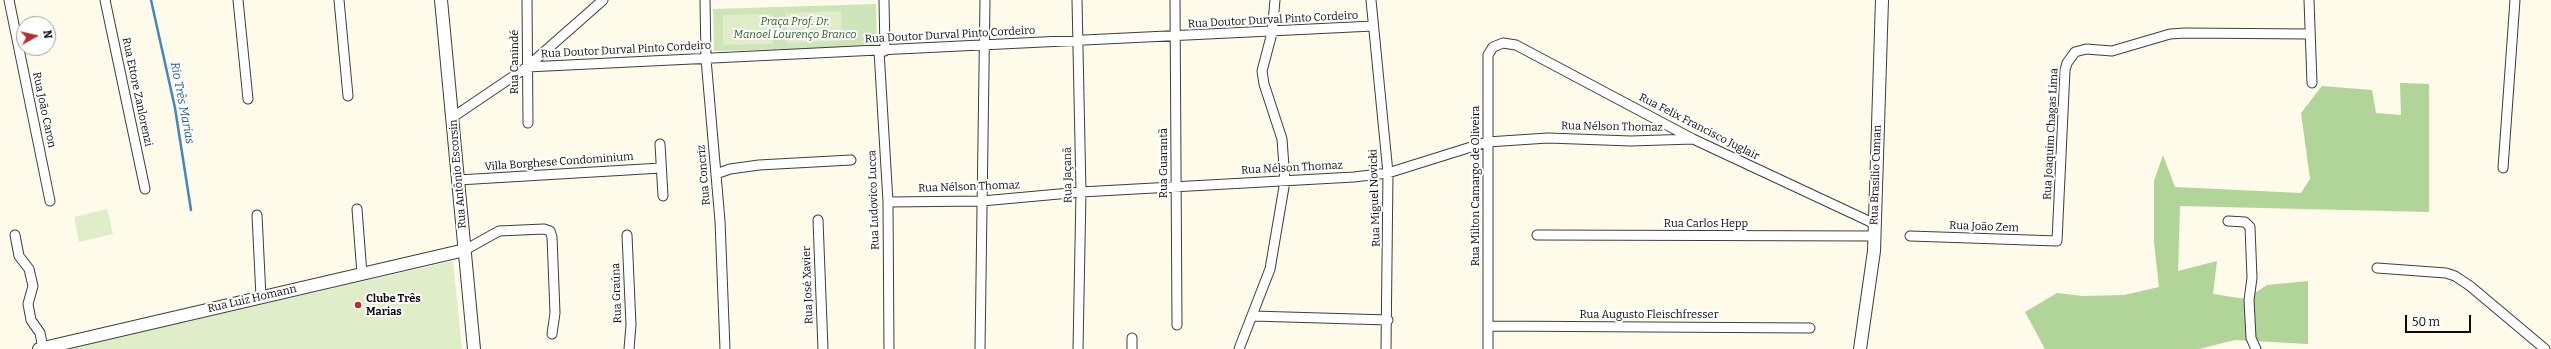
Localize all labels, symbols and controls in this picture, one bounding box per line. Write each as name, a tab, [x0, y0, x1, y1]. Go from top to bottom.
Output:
street label: Rua Doutor Durval Pinto Cordeiro	[1188, 9, 1358, 31]
park label: Praça Prof. Dr. Manoel Lourenço Branco	[734, 15, 856, 41]
north arrow	[16, 16, 56, 56]
street label: Rua Doutor Durval Pinto Cordeiro	[865, 24, 1035, 46]
text: N	[40, 29, 54, 40]
street label: Rua Canindé	[508, 30, 522, 94]
street label: Rua Ettore Zanlorenzi	[119, 36, 155, 148]
street label: Rua Doutor Durval Pinto Cordeiro	[541, 39, 711, 61]
water label: Rio Três Marias	[167, 61, 197, 145]
street label: Rua Joaquim Chagas Lima	[2041, 68, 2061, 200]
street label: Rua João Caron	[30, 71, 58, 149]
street label: Rua Felix Francisco Juglair	[1637, 91, 1761, 163]
street label: Rua Milton Camargo de Oliveira	[1469, 106, 1483, 266]
street label: Rua Antônio Escorsin	[447, 119, 469, 229]
street label: Rua Nélson Thomaz	[1561, 120, 1663, 134]
street label: Rua Brasílio Cuman	[1868, 125, 1884, 225]
street label: Rua Guarantã	[1157, 128, 1171, 198]
street label: Rua Concriz	[695, 144, 713, 206]
street label: Rua Jaçanã	[1061, 147, 1075, 203]
street label: Rua Miguel Novicki	[1367, 149, 1383, 247]
street label: Villa Borghese Condominium	[484, 150, 634, 174]
street label: Rua Ludovico Lucca	[866, 150, 882, 250]
street label: Rua Nélson Thomaz	[1241, 159, 1343, 177]
street label: Rua Nélson Thomaz	[918, 179, 1020, 195]
street label: Rua Carlos Hepp	[1664, 217, 1748, 231]
street label: Rua João Zem	[1949, 219, 2019, 235]
street label: Rua José Xavier	[800, 246, 816, 324]
street label: Rua Graúna	[609, 263, 625, 323]
street label: Rua Luiz Homann	[206, 282, 298, 316]
place label: Clube Três Marias	[366, 292, 421, 318]
marker: Clube Três Marias	[353, 300, 363, 310]
scale bar	[2407, 307, 2473, 333]
street label: Rua Augusto Fleischfresser	[1579, 308, 1719, 322]
text: 50 m	[2412, 315, 2440, 329]

